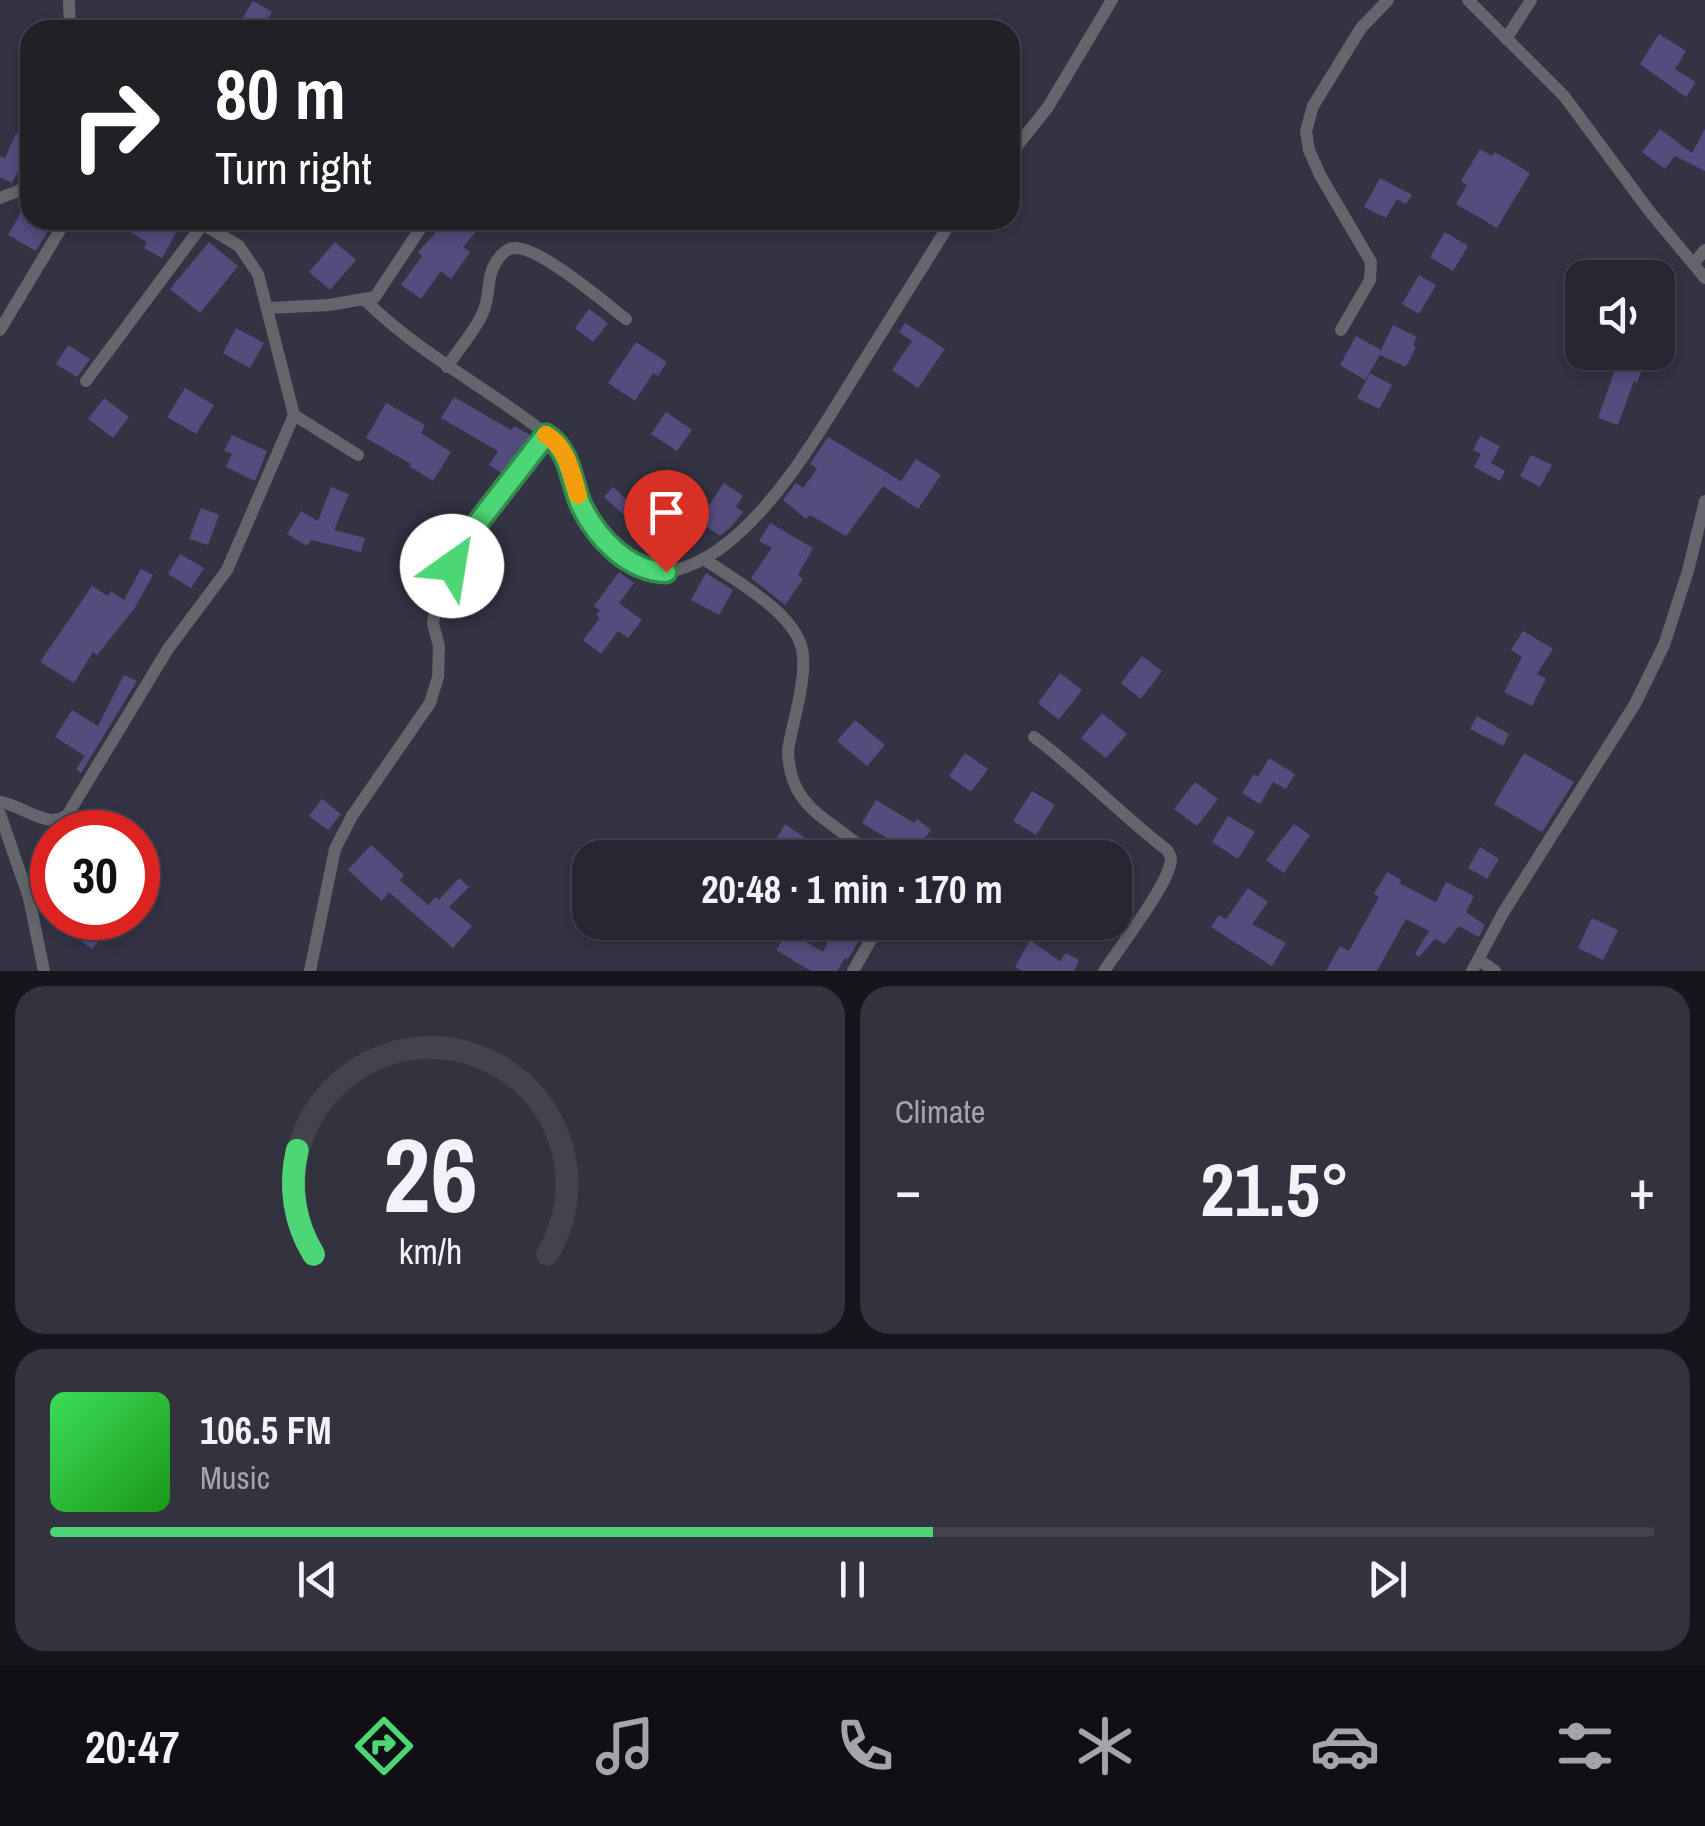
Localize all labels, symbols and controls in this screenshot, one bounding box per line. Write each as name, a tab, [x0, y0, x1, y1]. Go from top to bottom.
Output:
text: 80 m	[215, 47, 346, 141]
icon: right	[50, 60, 180, 190]
text: Turn right	[215, 137, 372, 198]
map controls	[1565, 260, 1675, 370]
button: sound	[1565, 260, 1675, 370]
pin	[624, 470, 709, 573]
icon: arrive	[639, 485, 694, 540]
position arrow	[400, 514, 504, 618]
speed limit sign: 30	[30, 810, 160, 940]
text: 20:48 · 1 min · 170 m	[701, 864, 1003, 915]
text: Climate	[895, 1090, 985, 1133]
text: 26	[383, 1104, 477, 1244]
text: 21.5°	[1200, 1138, 1350, 1239]
text: −	[895, 1152, 921, 1226]
text: +	[1629, 1152, 1655, 1226]
text: km/h	[398, 1227, 462, 1275]
text: 106.5 FM	[200, 1405, 332, 1456]
text: Music	[200, 1456, 270, 1499]
icon: previous	[290, 1552, 345, 1607]
icon: pause	[825, 1552, 880, 1607]
icon: next	[1360, 1552, 1415, 1607]
icon: directions	[349, 1711, 419, 1781]
icon: music	[590, 1711, 660, 1781]
icon: phone	[830, 1711, 900, 1781]
icon: climate	[1070, 1711, 1140, 1781]
icon: car	[1310, 1711, 1380, 1781]
icon: filters	[1550, 1711, 1620, 1781]
text: 20:47	[85, 1716, 179, 1777]

